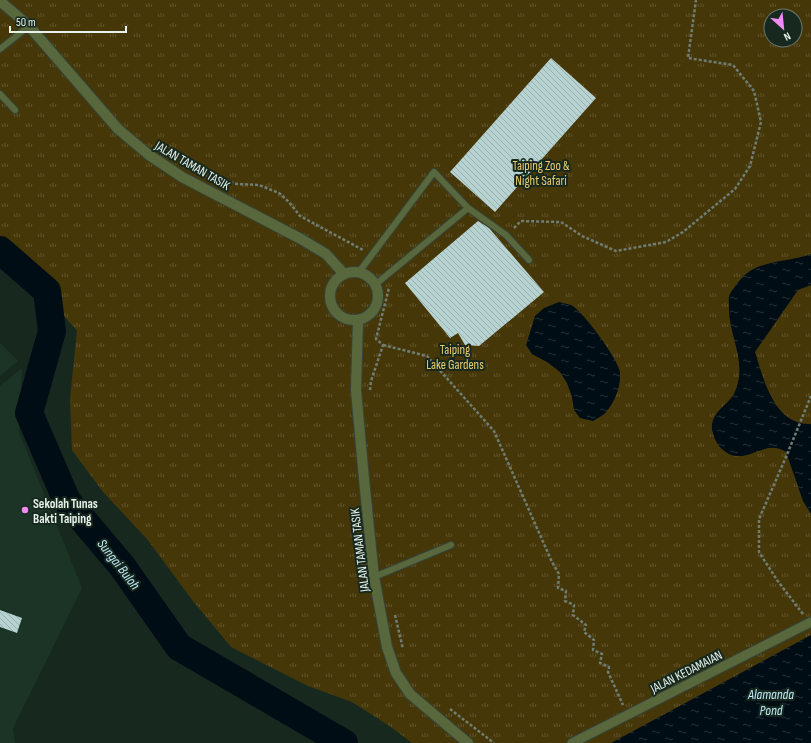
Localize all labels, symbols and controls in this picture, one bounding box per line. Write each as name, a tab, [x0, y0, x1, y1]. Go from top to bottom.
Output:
scale bar	[10, 8, 126, 34]
north arrow	[763, 8, 803, 48]
text: 50 m	[16, 15, 36, 30]
text: N	[782, 29, 793, 44]
street label: JALAN TAMAN TASIK	[151, 137, 233, 194]
park label: Taiping Zoo & Night Safari	[512, 158, 570, 189]
park label: Taiping Lake Gardens	[426, 342, 484, 373]
place label: Sekolah Tunas Bakti Taiping	[33, 496, 98, 527]
marker: Sekolah Tunas Bakti Taiping	[20, 505, 30, 515]
street label: JALAN TAMAN TASIK	[347, 507, 373, 594]
water label: Sungai Buloh	[94, 536, 144, 593]
street label: JALAN KEDAMAIAN	[647, 647, 725, 697]
water label: Alamanda Pond	[747, 686, 794, 719]

